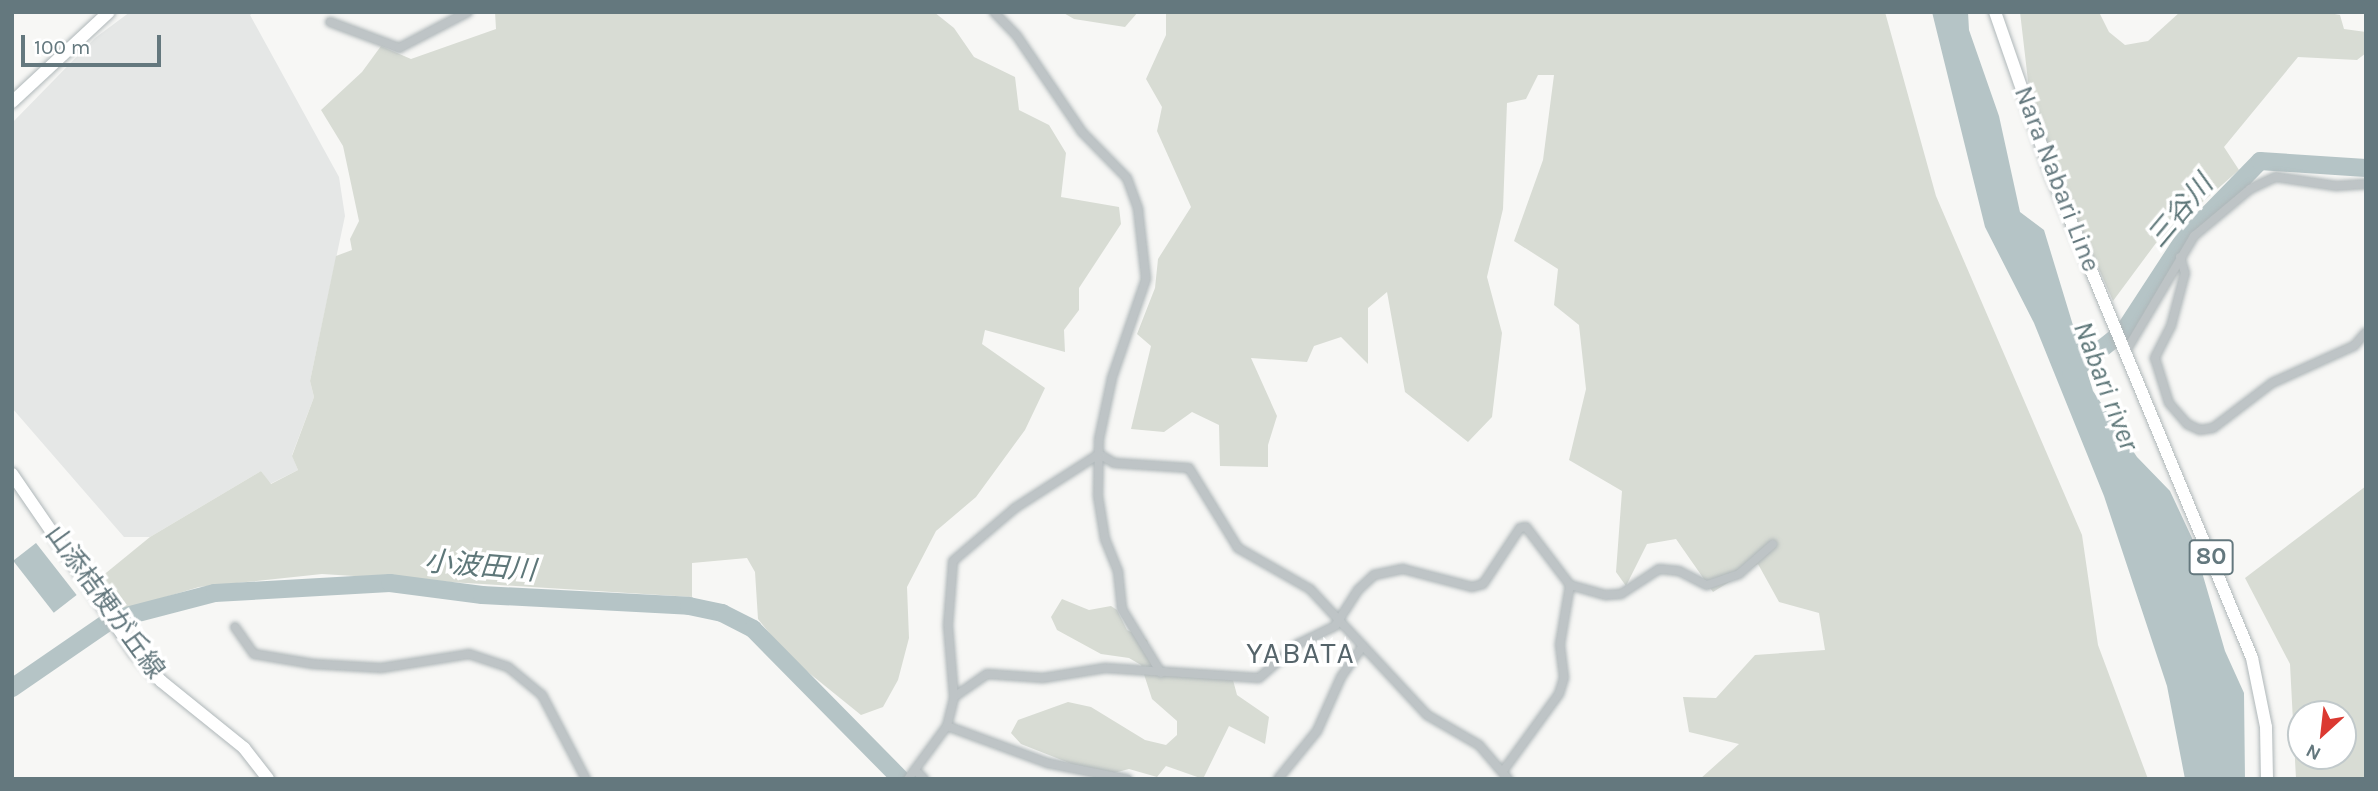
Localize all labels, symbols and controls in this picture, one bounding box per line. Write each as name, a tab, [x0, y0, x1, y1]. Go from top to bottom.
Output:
scale bar	[24, 21, 164, 65]
text: 100 m	[34, 35, 91, 59]
street label: Nara Nabari Line	[2007, 82, 2107, 276]
water label: 三谷川	[2140, 168, 2220, 254]
water label: Nabari river	[2066, 317, 2146, 455]
street label: 山添桔梗が丘線	[39, 519, 171, 685]
road number: 80	[2188, 536, 2234, 578]
water label: 小波田川	[423, 544, 537, 588]
district label: YABATA	[1247, 635, 1355, 671]
north arrow	[2287, 700, 2357, 770]
text: N	[2302, 739, 2324, 765]

